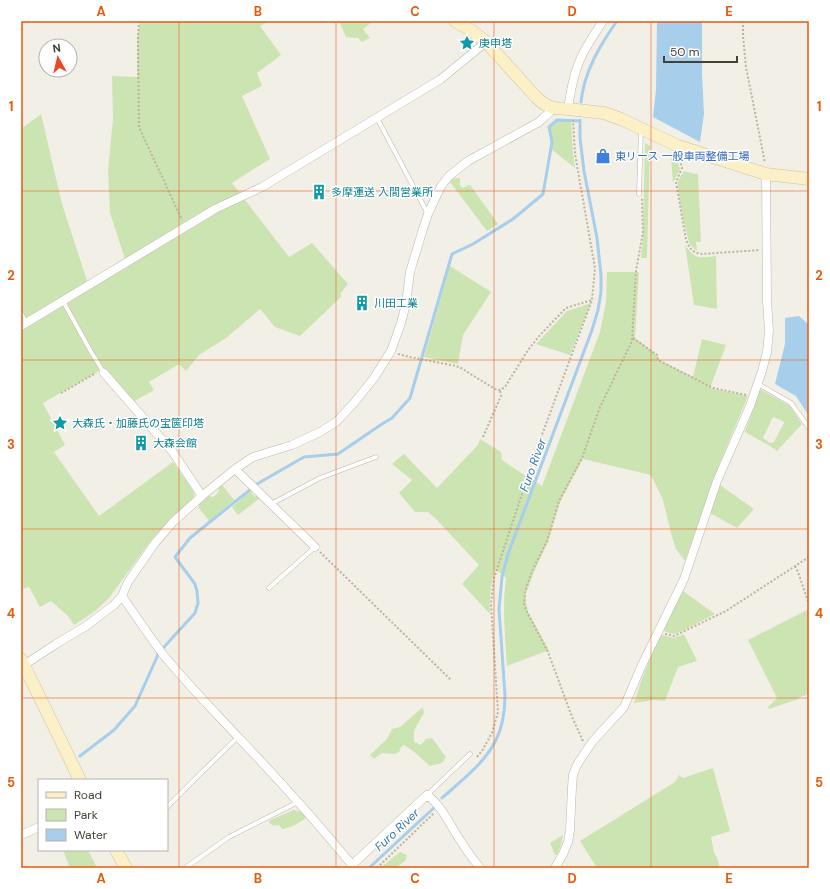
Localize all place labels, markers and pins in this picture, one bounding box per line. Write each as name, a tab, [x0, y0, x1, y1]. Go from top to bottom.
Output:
place icon: 庚申塔	[458, 34, 476, 52]
place label: 庚申塔	[479, 36, 512, 50]
shop icon: 東リース 一般車両整備工場	[594, 147, 612, 165]
place label: 東リース 一般車両整備工場	[615, 149, 749, 163]
building icon: 多摩運送 入間営業所	[310, 183, 328, 201]
place label: 多摩運送 入間営業所	[331, 185, 434, 199]
building icon: 川田工業	[353, 294, 371, 312]
place label: 川田工業	[374, 296, 418, 310]
place icon: 大森氏・加藤氏の宝篋印塔	[51, 414, 69, 432]
place label: 大森氏・加藤氏の宝篋印塔	[72, 416, 204, 430]
building icon: 大森会館	[132, 434, 150, 452]
place label: 大森会館	[153, 436, 197, 450]

